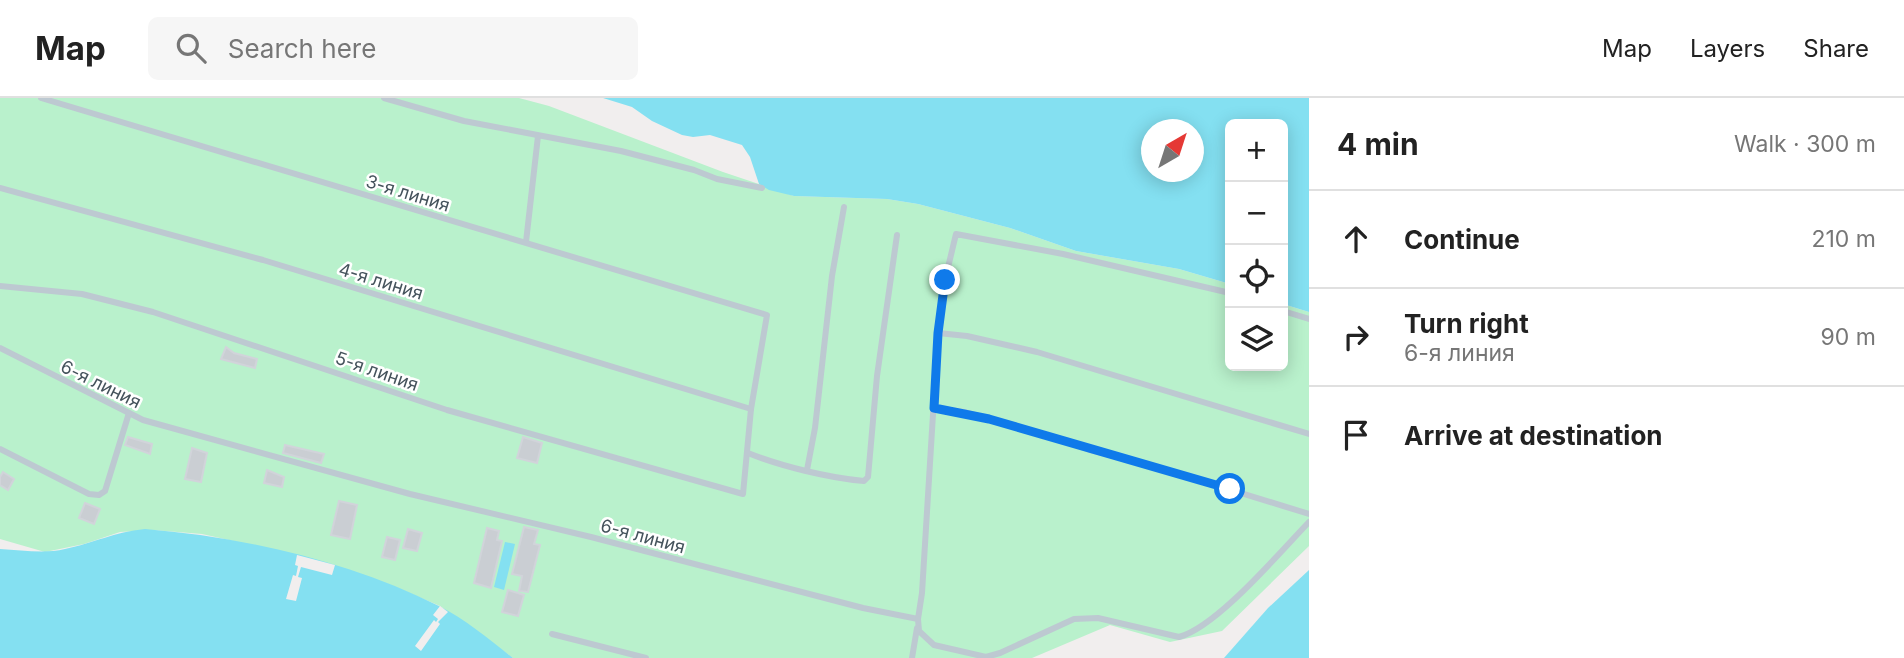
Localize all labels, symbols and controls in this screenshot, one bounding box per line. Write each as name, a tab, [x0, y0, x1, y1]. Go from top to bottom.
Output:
search box	[148, 17, 638, 80]
text: Map	[35, 28, 106, 68]
icon: search	[172, 29, 210, 67]
text: Search here	[228, 33, 376, 64]
text: Map	[1602, 34, 1652, 63]
text: Layers	[1690, 34, 1765, 63]
text: Share	[1803, 34, 1869, 63]
north arrow	[1141, 119, 1204, 182]
map controls	[1225, 119, 1288, 371]
button: +	[1225, 119, 1288, 182]
text: 4 min	[1337, 126, 1419, 162]
text: Walk · 300 m	[1734, 130, 1876, 158]
street label: 3-я линия	[363, 170, 453, 216]
button: −	[1225, 182, 1288, 245]
icon: ahead	[1337, 220, 1375, 258]
text: Continue	[1404, 224, 1520, 255]
text: 210 m	[1811, 225, 1876, 253]
button: locate	[1225, 245, 1288, 308]
street label: 4-я линия	[336, 258, 426, 304]
route end	[929, 264, 960, 295]
button: layers	[1225, 308, 1288, 371]
text: Turn right	[1404, 308, 1529, 339]
icon: right	[1337, 318, 1375, 356]
text: 90 m	[1821, 323, 1876, 351]
text: 6-я линия	[1404, 339, 1515, 367]
street label: 5-я линия	[333, 347, 421, 395]
street label: 6-я линия	[57, 356, 145, 412]
icon: arrive	[1337, 416, 1375, 454]
text: Arrive at destination	[1404, 420, 1663, 451]
route start	[1214, 473, 1245, 504]
street label: 6-я линия	[598, 515, 688, 557]

